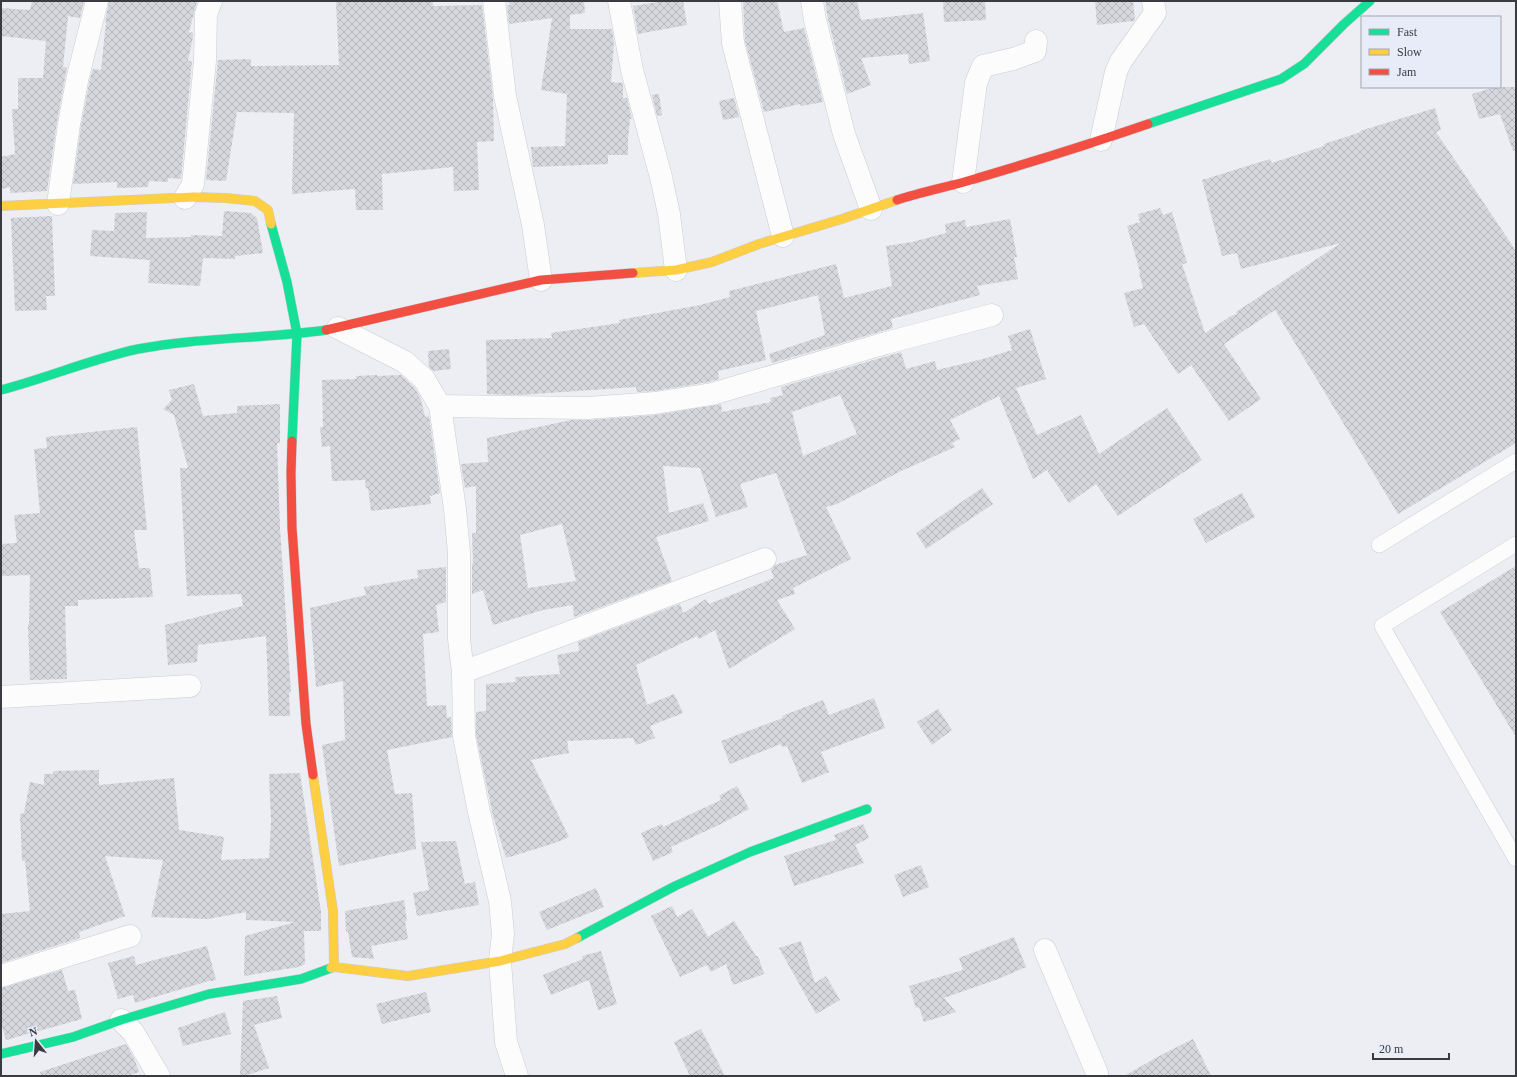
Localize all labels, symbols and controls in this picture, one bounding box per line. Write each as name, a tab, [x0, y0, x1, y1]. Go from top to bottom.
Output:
legend	[1361, 16, 1501, 88]
text: Fast	[1397, 25, 1418, 39]
text: Slow	[1397, 45, 1422, 59]
text: Jam	[1397, 65, 1417, 79]
north arrow	[16, 1021, 56, 1061]
text: N	[28, 1025, 39, 1038]
scale bar	[1373, 1035, 1449, 1061]
text: 20 m	[1379, 1042, 1404, 1056]

